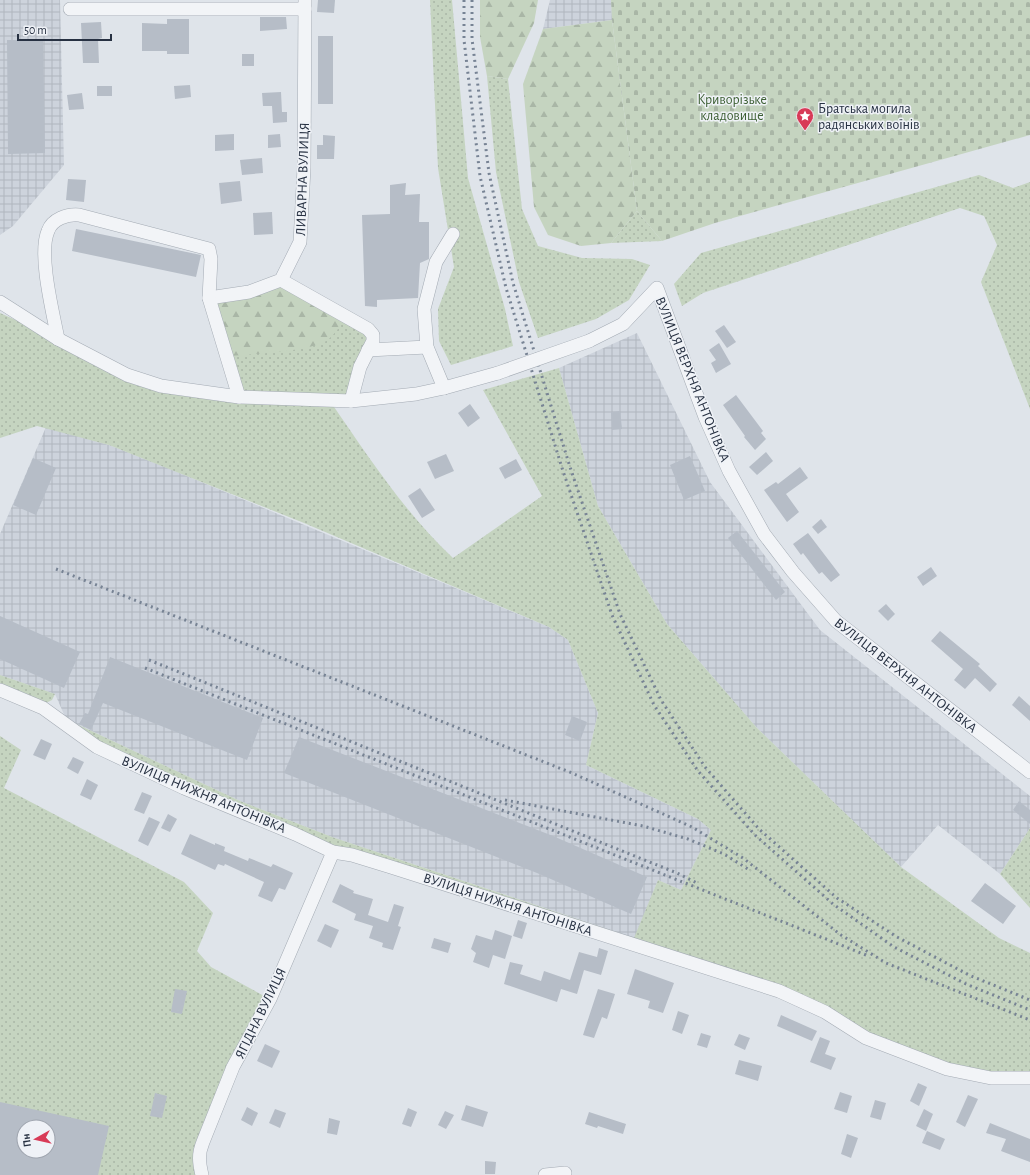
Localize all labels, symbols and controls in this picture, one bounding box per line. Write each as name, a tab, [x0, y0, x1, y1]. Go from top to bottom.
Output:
scale bar	[18, 16, 111, 42]
text: 50 m	[24, 24, 47, 36]
park label: Криворізьке кладовище	[697, 93, 767, 123]
place label: Братська могила радянських воїнів	[818, 102, 919, 132]
place icon: Братська могила радянських воїнів	[795, 106, 815, 131]
street label: ЛИВАРНА ВУЛИЦЯ	[294, 122, 312, 236]
street label: ВУЛИЦЯ ВЕРХНЯ АНТОНІВКА	[652, 295, 732, 464]
street label: ВУЛИЦЯ ВЕРХНЯ АНТОНІВКА	[831, 616, 979, 736]
street label: ВУЛИЦЯ НИЖНЯ АНТОНІВКА	[119, 754, 288, 836]
street label: ВУЛИЦЯ НИЖНЯ АНТОНІВКА	[421, 871, 594, 939]
street label: ЯГІДНА ВУЛИЦЯ	[233, 966, 289, 1061]
north arrow	[16, 1119, 56, 1159]
text: Пн	[20, 1133, 33, 1148]

